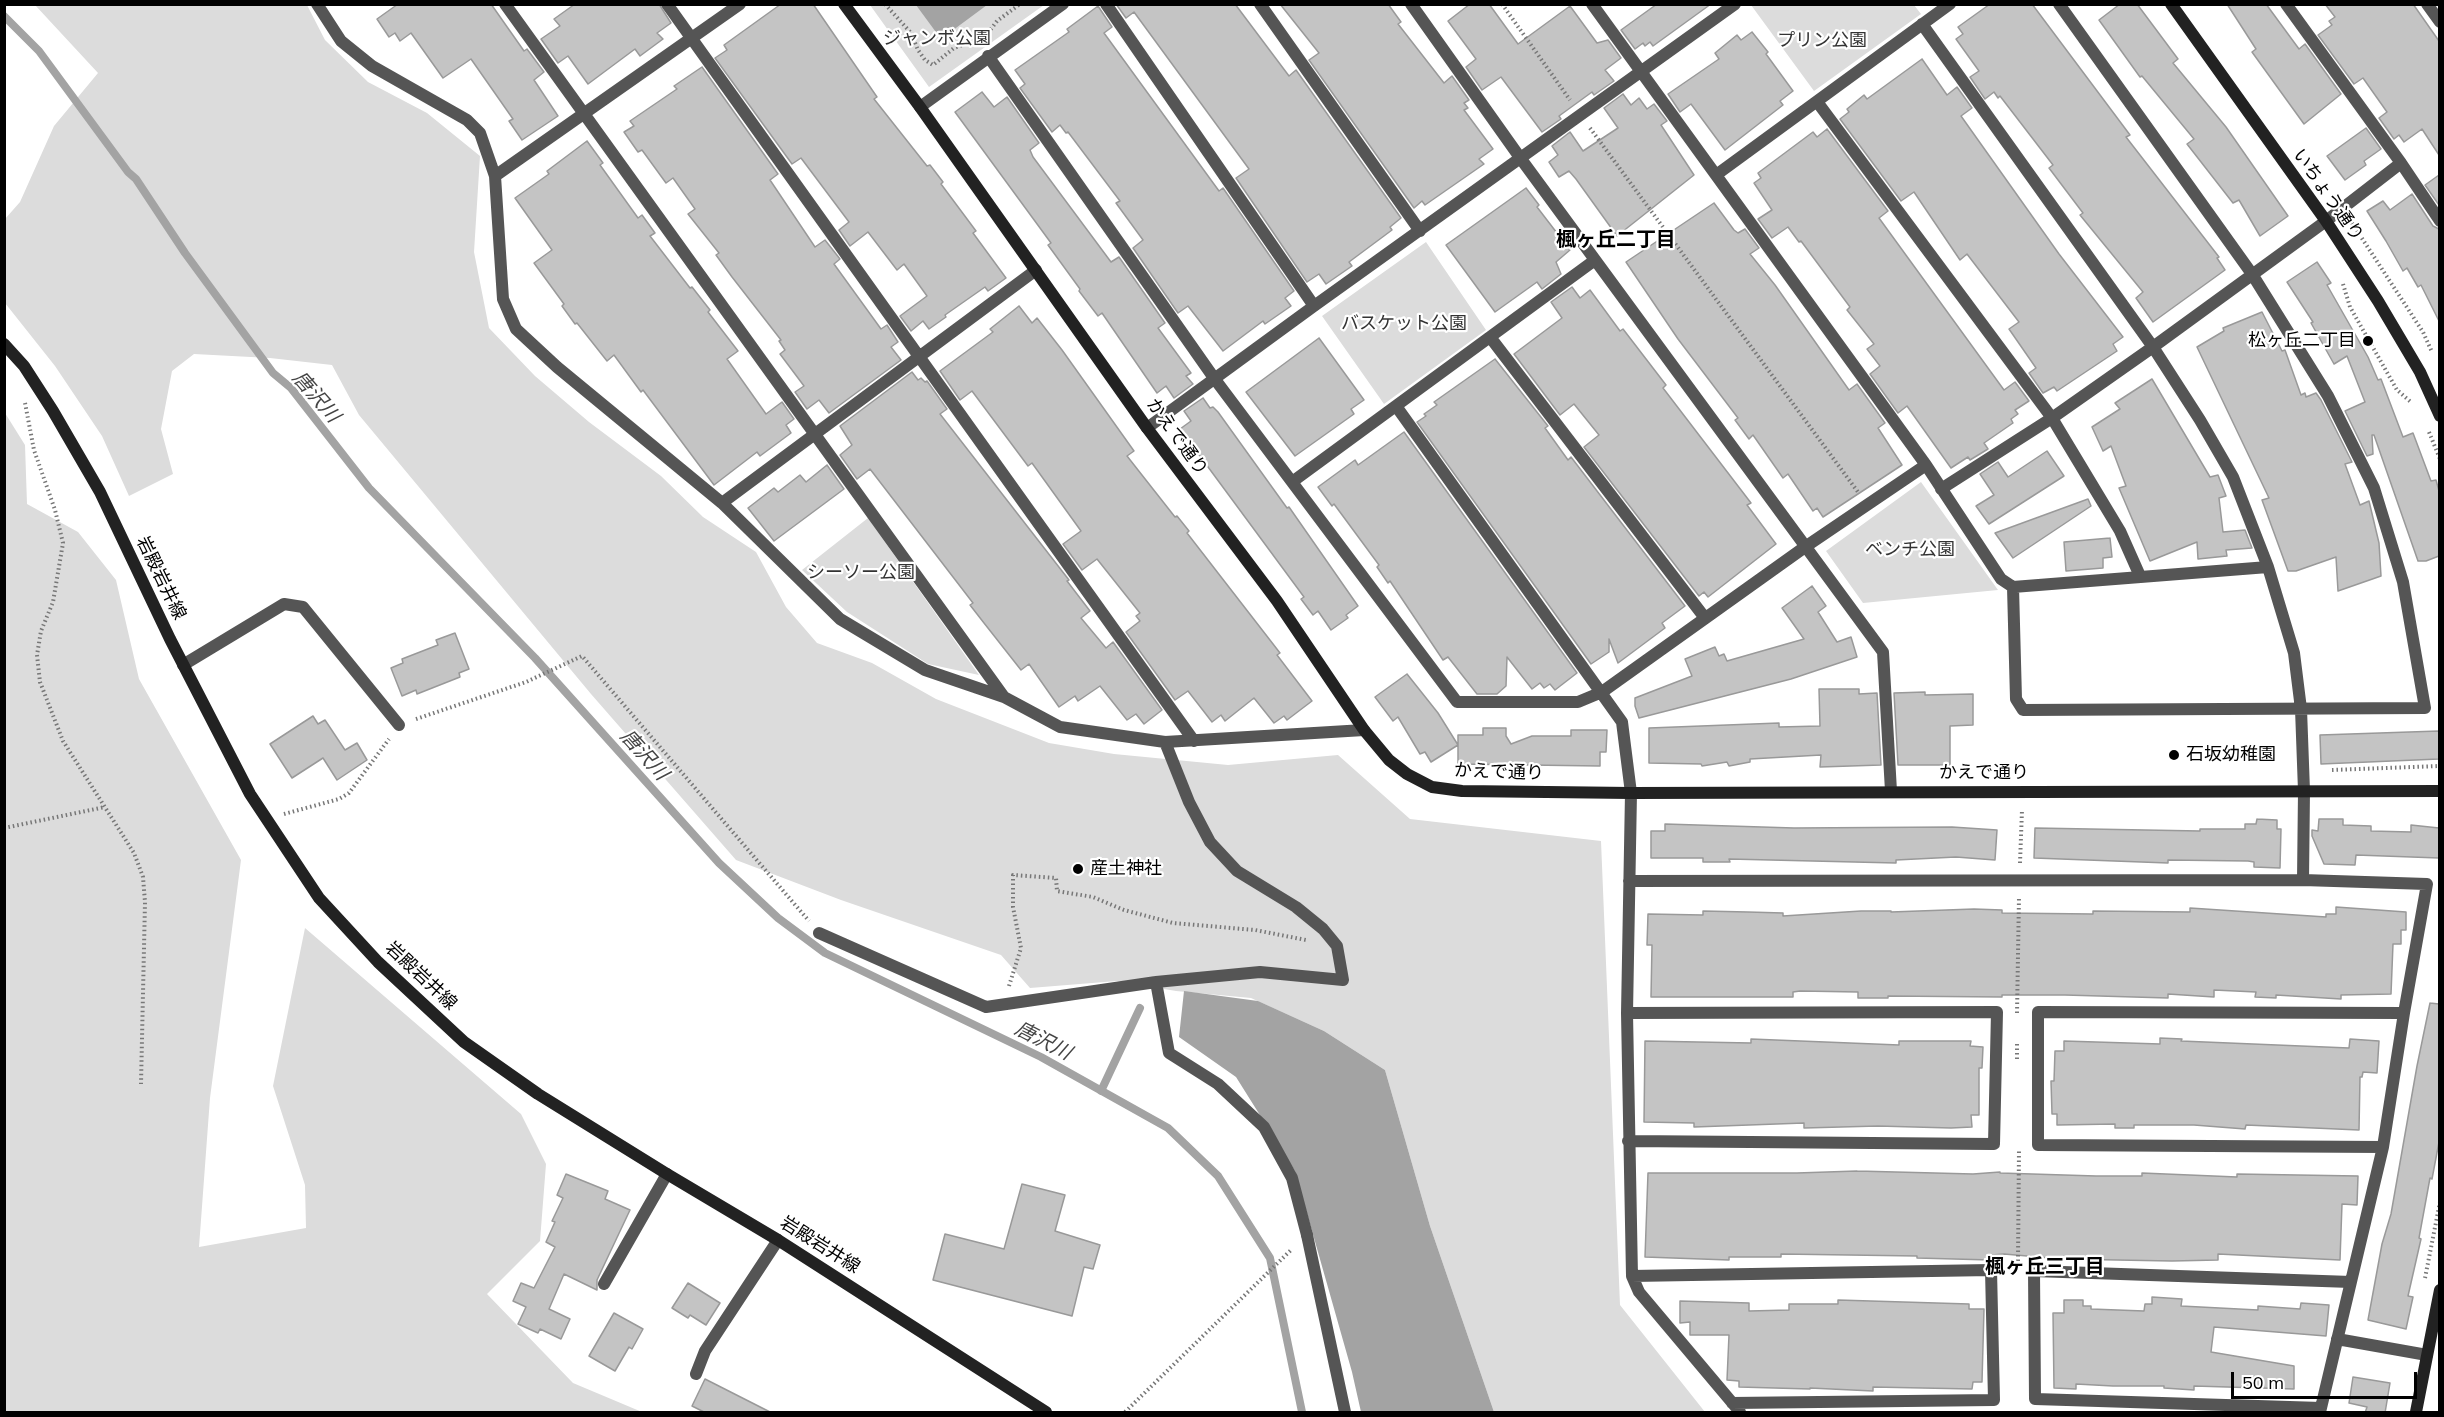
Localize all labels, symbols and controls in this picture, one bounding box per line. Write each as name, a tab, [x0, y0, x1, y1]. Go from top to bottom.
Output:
park label: ジャンボ公園	[883, 28, 991, 50]
park label: プリン公園	[1777, 30, 1867, 52]
street label: いちょう通り	[2288, 145, 2368, 245]
district label: 楓ヶ丘二丁目	[1556, 228, 1676, 252]
park label: バスケット公園	[1341, 313, 1467, 335]
place label: 松ヶ丘二丁目	[2248, 330, 2356, 352]
marker: 松ヶ丘二丁目	[2361, 334, 2375, 348]
water label: 唐沢川	[287, 366, 345, 428]
street label: かえで通り	[1142, 394, 1212, 480]
street label: 岩殿岩井線	[132, 533, 190, 623]
park label: ベンチ公園	[1865, 539, 1955, 561]
park label: シーソー公園	[807, 562, 915, 584]
water label: 唐沢川	[615, 725, 673, 785]
place label: 石坂幼稚園	[2186, 744, 2276, 766]
marker: 石坂幼稚園	[2167, 748, 2181, 762]
street label: かえで通り	[1454, 760, 1544, 784]
street label: かえで通り	[1939, 762, 2029, 784]
place label: 産土神社	[1090, 858, 1162, 880]
marker: 産土神社	[1071, 862, 1085, 876]
street label: 岩殿岩井線	[381, 937, 461, 1015]
water label: 唐沢川	[1011, 1017, 1075, 1065]
street label: 岩殿岩井線	[776, 1212, 864, 1278]
district label: 楓ヶ丘三丁目	[1985, 1255, 2105, 1279]
scale bar	[2234, 1360, 2420, 1398]
text: 50 m	[2242, 1371, 2284, 1394]

